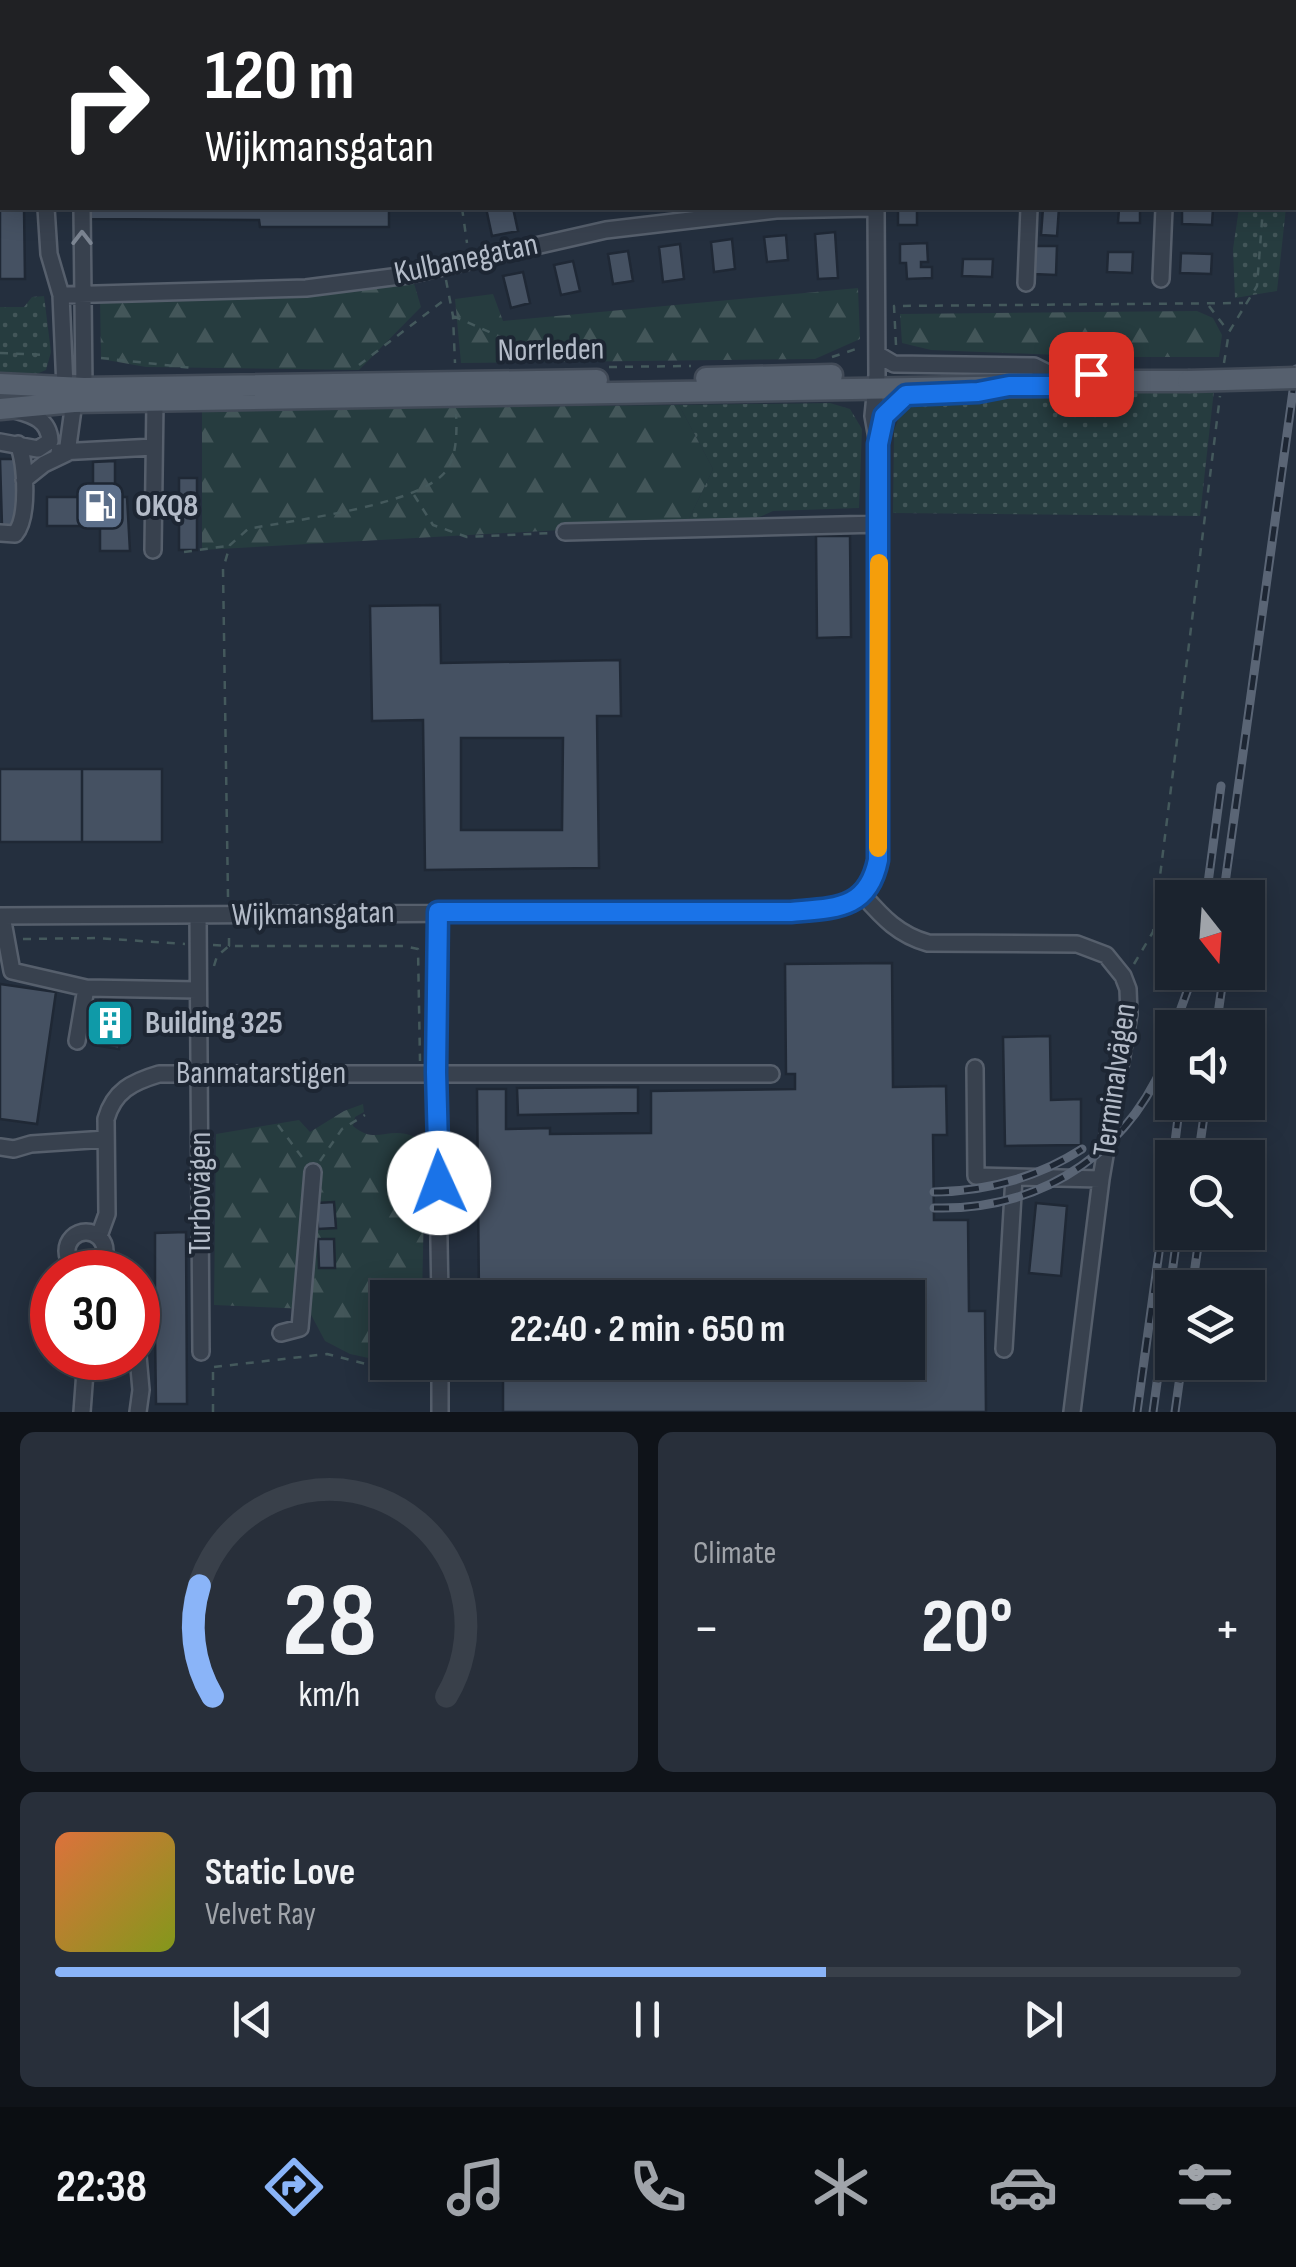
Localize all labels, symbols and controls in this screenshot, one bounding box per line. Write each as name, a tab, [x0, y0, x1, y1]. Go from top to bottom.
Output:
text: 120 m	[205, 35, 355, 119]
icon: right	[40, 40, 170, 170]
text: Wijkmansgatan	[205, 120, 434, 175]
street label: Kulbanegatan	[391, 225, 541, 293]
one-way arrow	[71, 230, 93, 246]
street label: Norrleden	[497, 330, 605, 370]
pin	[1049, 332, 1134, 417]
icon: arrive	[1064, 347, 1119, 402]
fuel station icon: OKQ8	[74, 480, 126, 532]
place label: OKQ8	[135, 487, 198, 526]
north arrow	[1155, 880, 1265, 990]
map controls	[1155, 880, 1265, 1380]
street label: Wijkmansgatan	[231, 893, 395, 935]
building icon: Building 325	[84, 997, 136, 1049]
street label: Terminalvägen	[1085, 1001, 1145, 1159]
place label: Building 325	[145, 1004, 283, 1043]
button: sound	[1155, 1010, 1265, 1120]
street label: Banmatarstigen	[176, 1054, 346, 1093]
position arrow	[387, 1131, 491, 1235]
street label: Turbovägen	[181, 1132, 220, 1254]
button: search	[1155, 1140, 1265, 1250]
speed limit sign: 30	[30, 1250, 160, 1380]
button: layers	[1155, 1270, 1265, 1380]
text: 22:40 · 2 min · 650 m	[510, 1307, 785, 1352]
text: Climate	[693, 1534, 776, 1573]
text: 28	[282, 1560, 376, 1685]
text: 20°	[921, 1583, 1013, 1674]
text: −	[693, 1596, 720, 1663]
text: +	[1214, 1596, 1241, 1663]
text: km/h	[298, 1674, 360, 1717]
text: Static Love	[205, 1850, 355, 1895]
text: Velvet Ray	[205, 1895, 316, 1934]
icon: previous	[225, 1992, 280, 2047]
icon: pause	[620, 1992, 675, 2047]
icon: next	[1016, 1992, 1071, 2047]
icon: directions	[259, 2152, 329, 2222]
icon: music	[441, 2152, 511, 2222]
icon: phone	[623, 2152, 693, 2222]
icon: climate	[806, 2152, 876, 2222]
icon: car	[988, 2152, 1058, 2222]
icon: filters	[1170, 2152, 1240, 2222]
text: 22:38	[56, 2160, 147, 2215]

